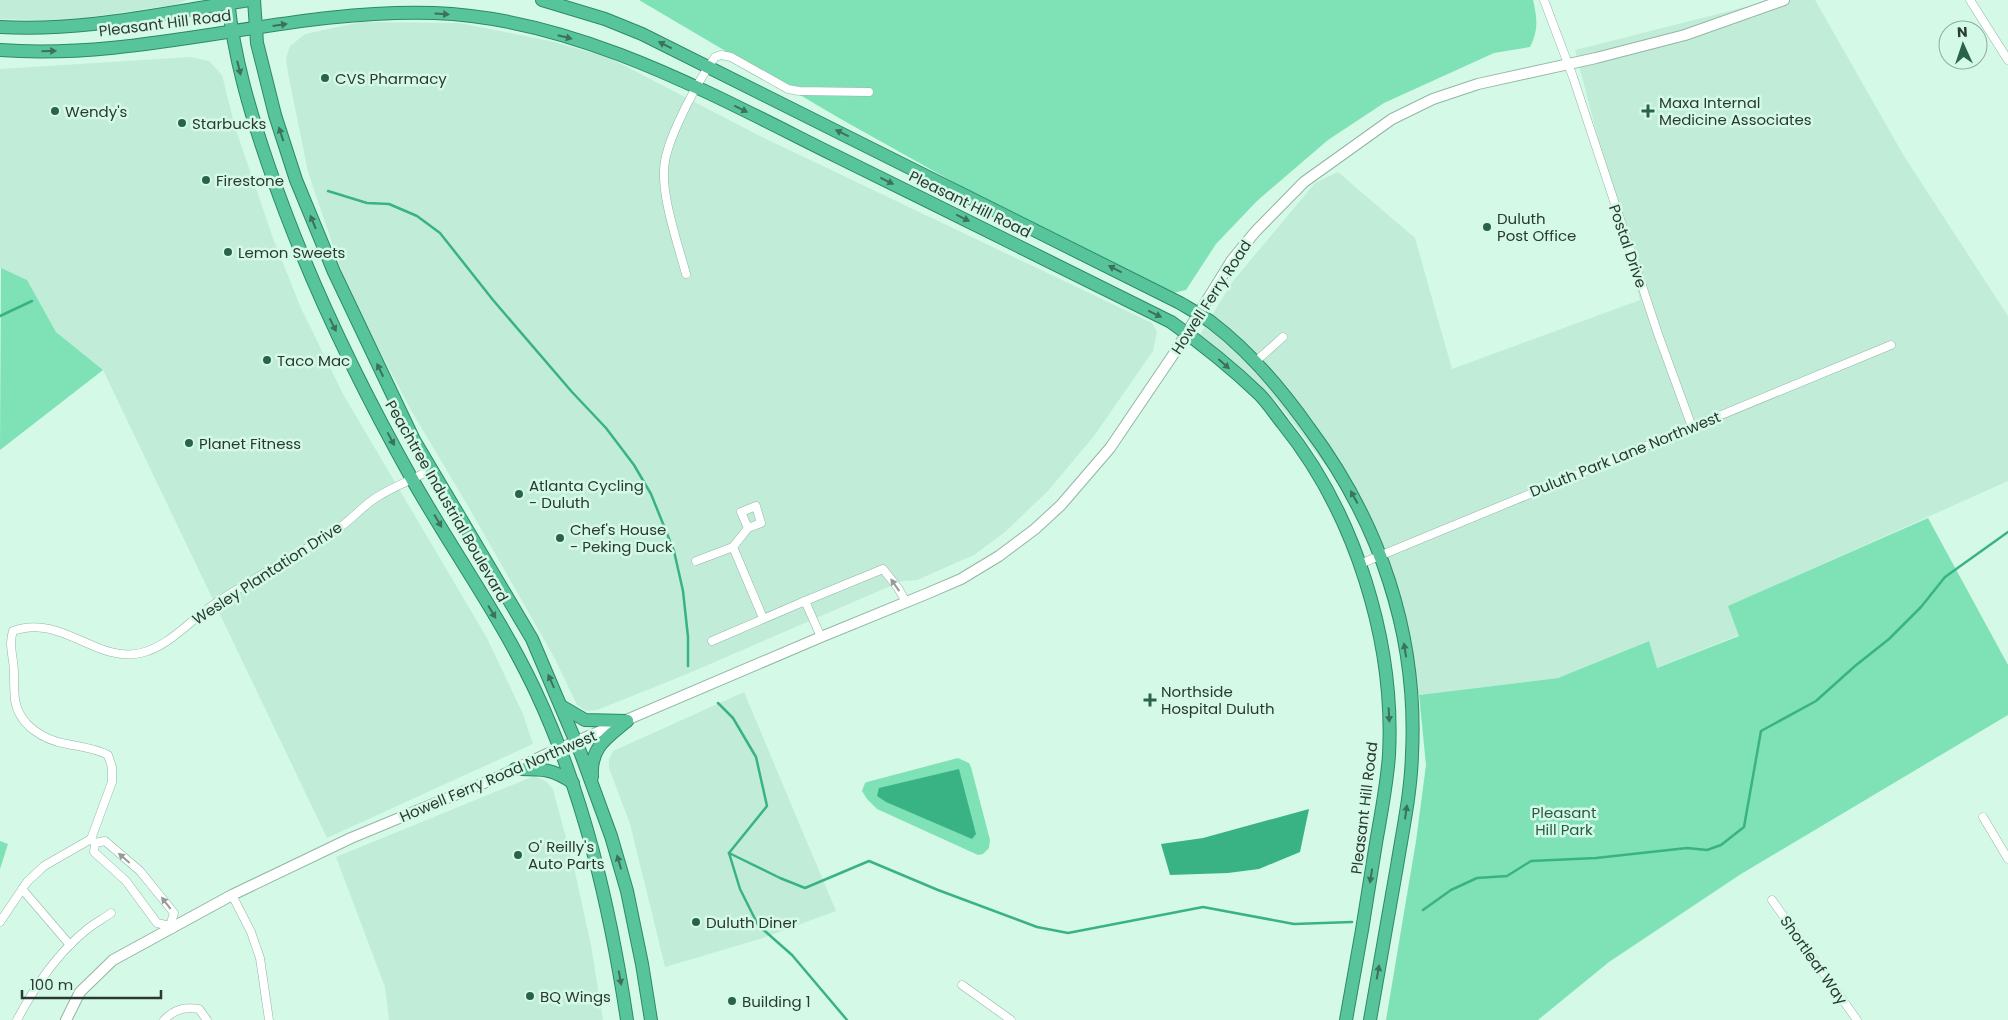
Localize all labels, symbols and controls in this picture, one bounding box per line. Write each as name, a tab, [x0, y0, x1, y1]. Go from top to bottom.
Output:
street label: Pleasant Hill Road	[98, 4, 232, 42]
one-way arrow	[434, 10, 450, 18]
one-way arrow	[273, 20, 289, 28]
north arrow	[1938, 20, 1988, 70]
text: N	[1957, 22, 1968, 42]
one-way arrow	[557, 33, 572, 41]
one-way arrow	[657, 41, 672, 49]
one-way arrow	[41, 47, 57, 55]
one-way arrow	[235, 61, 243, 76]
place label: CVS Pharmacy	[335, 68, 447, 89]
marker: CVS Pharmacy	[319, 72, 331, 84]
place label: Maxa Internal Medicine Associates	[1659, 92, 1812, 130]
place label: Wendy's	[65, 101, 128, 122]
marker: Maxa Internal Medicine Associates	[1641, 104, 1655, 118]
marker: Wendy's	[49, 105, 61, 117]
one-way arrow	[733, 105, 748, 113]
place label: Starbucks	[192, 113, 267, 134]
marker: Starbucks	[176, 117, 188, 129]
one-way arrow	[277, 126, 285, 141]
one-way arrow	[834, 129, 849, 137]
street label: Pleasant Hill Road	[905, 165, 1035, 243]
place label: Firestone	[216, 170, 284, 191]
marker: Firestone	[200, 174, 212, 186]
one-way arrow	[879, 176, 894, 185]
street label: Postal Drive	[1604, 201, 1652, 291]
place label: Duluth Post Office	[1497, 208, 1576, 246]
one-way arrow	[309, 214, 317, 229]
one-way arrow	[956, 214, 970, 222]
marker: Duluth Post Office	[1481, 221, 1493, 233]
street label: Howell Ferry Road	[1166, 236, 1256, 358]
place label: Lemon Sweets	[238, 242, 346, 263]
marker: Lemon Sweets	[222, 246, 234, 258]
one-way arrow	[1108, 265, 1122, 273]
one-way arrow	[1148, 310, 1162, 318]
one-way arrow	[329, 318, 338, 333]
place label: Taco Mac	[277, 350, 350, 371]
marker: Taco Mac	[261, 354, 273, 366]
one-way arrow	[1218, 358, 1230, 369]
one-way arrow	[376, 363, 384, 377]
street label: Peachtree Industrial Boulevard	[381, 396, 513, 606]
street label: Duluth Park Lane Northwest	[1527, 406, 1723, 502]
one-way arrow	[387, 432, 395, 446]
place label: Planet Fitness	[199, 433, 301, 454]
marker: Planet Fitness	[183, 437, 195, 449]
place label: Atlanta Cycling - Duluth	[529, 475, 644, 513]
marker: Atlanta Cycling - Duluth	[513, 488, 525, 500]
one-way arrow	[1350, 490, 1359, 503]
one-way arrow	[433, 515, 442, 528]
street label: Wesley Plantation Drive	[188, 517, 346, 629]
place label: Chef's House - Peking Duck	[570, 519, 673, 557]
marker: Chef's House - Peking Duck	[554, 532, 566, 544]
one-way arrow	[890, 578, 900, 592]
one-way arrow	[487, 605, 496, 619]
one-way arrow	[1401, 642, 1409, 658]
one-way arrow	[546, 674, 554, 688]
place label: Northside Hospital Duluth	[1161, 681, 1275, 719]
marker: Northside Hospital Duluth	[1143, 693, 1157, 707]
one-way arrow	[1385, 707, 1393, 723]
street label: Howell Ferry Road Northwest	[396, 725, 600, 827]
street label: Pleasant Hill Road	[1345, 741, 1383, 875]
park label: Pleasant Hill Park	[1532, 802, 1596, 840]
one-way arrow	[1402, 803, 1410, 819]
place label: O' Reilly's Auto Parts	[528, 836, 605, 874]
marker: O' Reilly's Auto Parts	[512, 849, 524, 861]
one-way arrow	[119, 852, 131, 864]
one-way arrow	[614, 854, 622, 869]
one-way arrow	[1367, 868, 1375, 884]
one-way arrow	[160, 897, 171, 910]
street label: Shortleaf Way	[1775, 911, 1853, 1009]
place label: Duluth Diner	[706, 912, 798, 933]
marker: Duluth Diner	[690, 916, 702, 928]
one-way arrow	[1375, 964, 1383, 980]
scale bar	[22, 968, 161, 1000]
one-way arrow	[617, 970, 625, 986]
text: 100 m	[30, 974, 73, 995]
place label: BQ Wings	[540, 986, 611, 1007]
marker: BQ Wings	[524, 990, 536, 1002]
place label: Building 1	[742, 991, 811, 1012]
marker: Building 1	[726, 995, 738, 1007]

